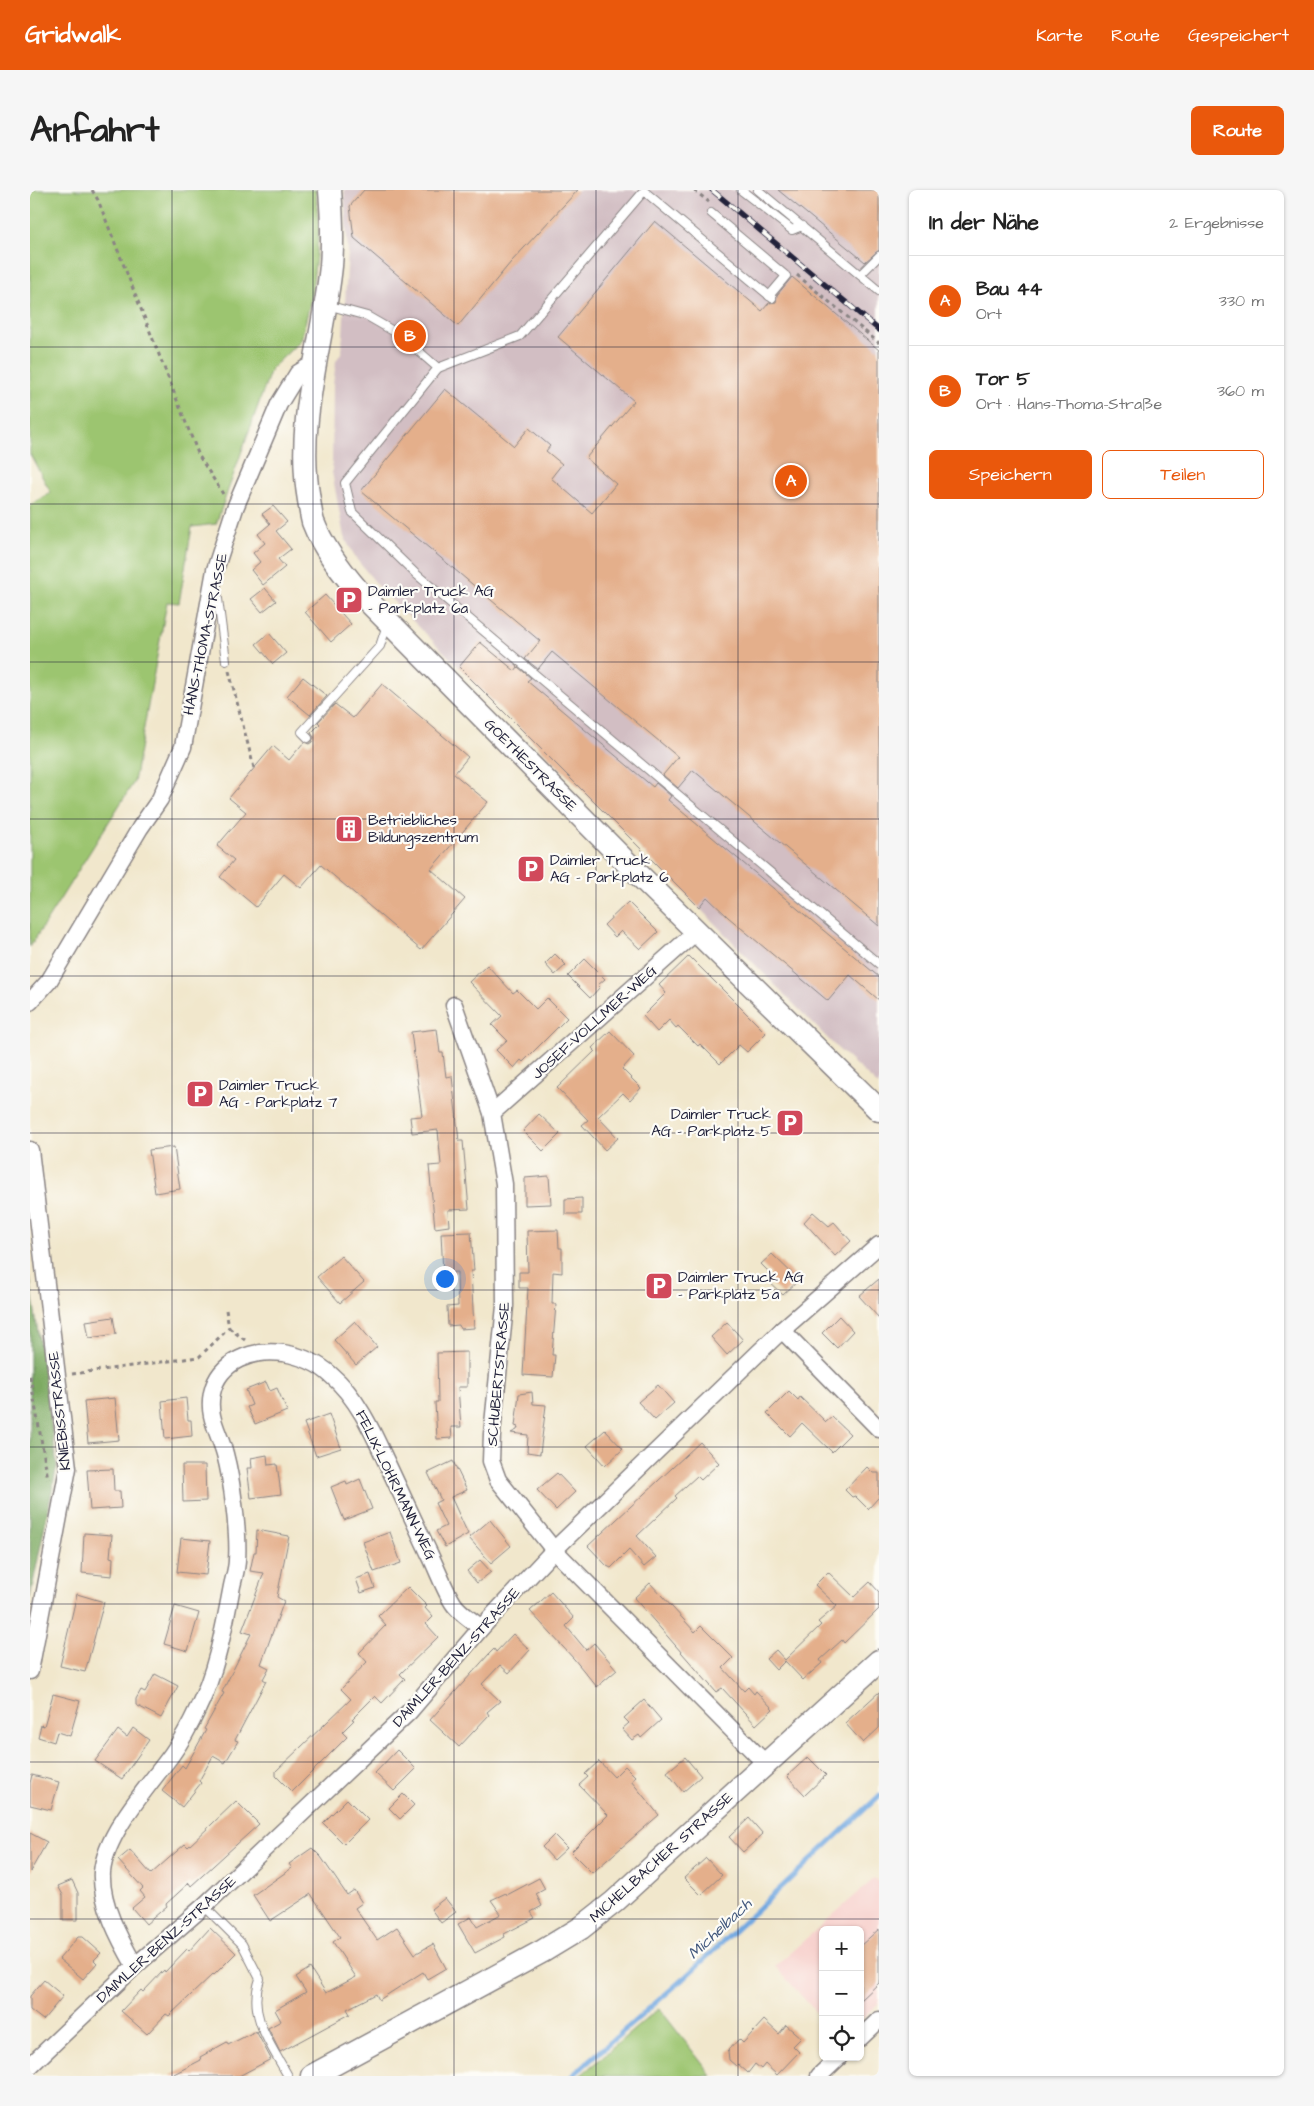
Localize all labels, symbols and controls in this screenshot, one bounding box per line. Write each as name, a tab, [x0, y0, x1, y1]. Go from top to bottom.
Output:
text: Gridwalk	[25, 18, 121, 52]
text: Karte	[1036, 23, 1083, 48]
text: Route	[1111, 23, 1160, 48]
text: Gespeichert	[1188, 23, 1289, 48]
text: Anfahrt	[30, 106, 159, 155]
button: Route	[1191, 106, 1284, 155]
text: In der Nähe	[929, 208, 1039, 237]
text: 2 Ergebnisse	[1169, 212, 1264, 234]
text: Bau 44	[976, 276, 1042, 303]
text: A	[940, 290, 950, 312]
text: 330 m	[1219, 290, 1264, 312]
text: Ort	[976, 303, 1002, 325]
pin: B	[394, 317, 426, 355]
text: Tor 5	[976, 366, 1030, 393]
text: B	[939, 380, 951, 402]
text: 360 m	[1217, 380, 1264, 402]
text: Ort · Hans-Thoma-Straße	[976, 393, 1162, 415]
button: Speichern	[929, 450, 1092, 499]
button: Teilen	[1102, 450, 1264, 499]
pin: A	[775, 462, 807, 500]
street label: HANS-THOMA-STRASSE	[178, 551, 233, 717]
place label: Daimler Truck AG − Parkplatz 6a	[368, 581, 495, 619]
parking icon: Daimler Truck AG − Parkplatz 6a	[334, 585, 364, 615]
street label: GOETHESTRASSE	[479, 714, 582, 817]
place label: Betriebliches Bildungszentrum	[368, 810, 478, 849]
building icon: Betriebliches Bildungszentrum	[334, 814, 364, 844]
place label: Daimler Truck AG − Parkplatz 6	[550, 850, 669, 888]
parking icon: Daimler Truck AG − Parkplatz 6	[516, 854, 546, 884]
street label: JOSEF-VOLLMER-WEG	[527, 960, 662, 1084]
place label: Daimler Truck AG − Parkplatz 7	[219, 1075, 337, 1113]
parking icon: Daimler Truck AG − Parkplatz 7	[185, 1079, 215, 1109]
place label: Daimler Truck AG − Parkplatz 5	[651, 1104, 771, 1142]
parking icon: Daimler Truck AG − Parkplatz 5	[775, 1108, 805, 1138]
your location	[432, 1266, 458, 1292]
place label: Daimler Truck AG − Parkplatz 5a	[678, 1267, 805, 1305]
parking icon: Daimler Truck AG − Parkplatz 5a	[644, 1271, 674, 1301]
street label: SCHUBERTSTRASSE	[482, 1301, 515, 1447]
street label: KNIEBISSTRASSE	[43, 1350, 76, 1472]
street label: FELIX-LOHRMANN-WEG	[350, 1407, 441, 1564]
street label: DAIMLER-BENZ-STRASSE	[388, 1583, 525, 1732]
street label: MICHELBACHER STRASSE	[585, 1787, 738, 1928]
street label: DAIMLER-BENZ-STRASSE	[92, 1871, 241, 2008]
water label: Michelbach	[683, 1893, 757, 1964]
map controls	[819, 1926, 864, 2061]
button: +	[819, 1926, 864, 1971]
button: −	[819, 1971, 864, 2016]
button: locate	[819, 2016, 864, 2061]

